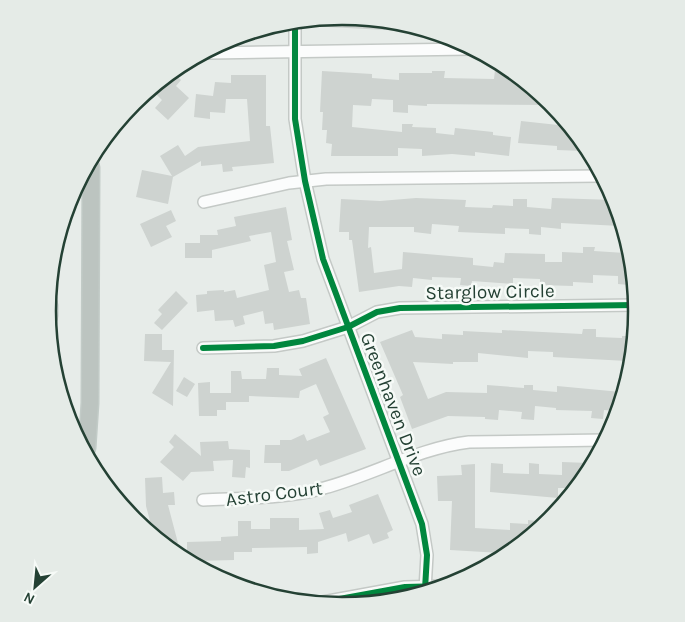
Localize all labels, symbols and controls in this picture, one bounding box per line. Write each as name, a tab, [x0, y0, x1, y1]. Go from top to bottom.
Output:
street label: Starglow Circle	[425, 280, 555, 304]
street label: Greenhaven Drive	[356, 330, 431, 479]
street label: Astro Court	[224, 477, 324, 511]
north arrow	[10, 562, 60, 612]
text: N	[21, 588, 38, 608]

